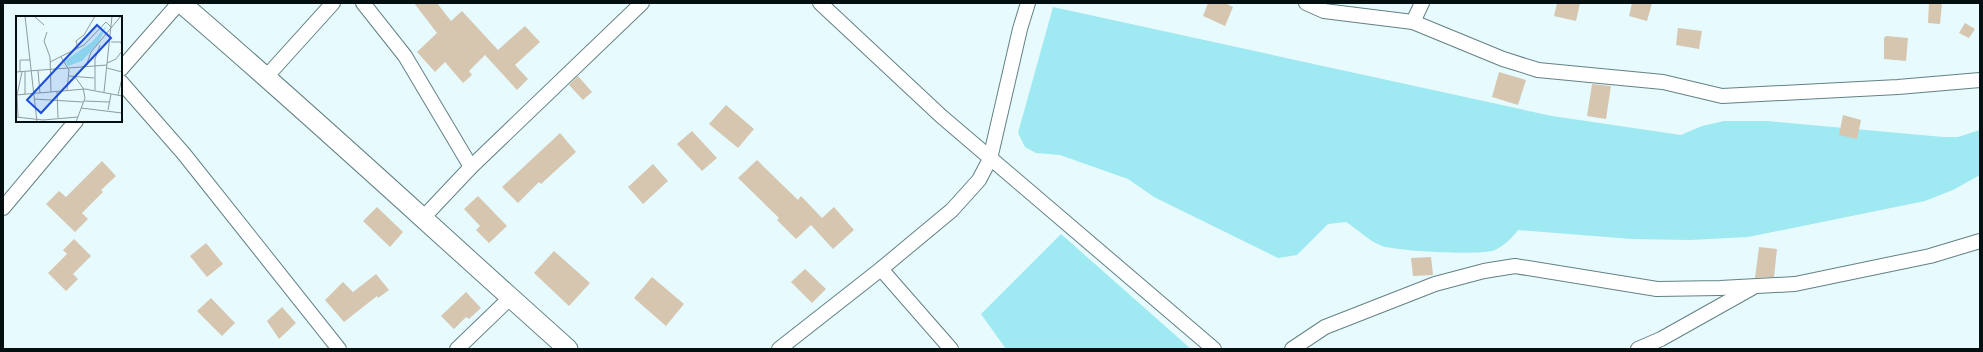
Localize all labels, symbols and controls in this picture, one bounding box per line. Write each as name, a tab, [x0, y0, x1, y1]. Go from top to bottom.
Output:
inset map	[16, 16, 122, 122]

